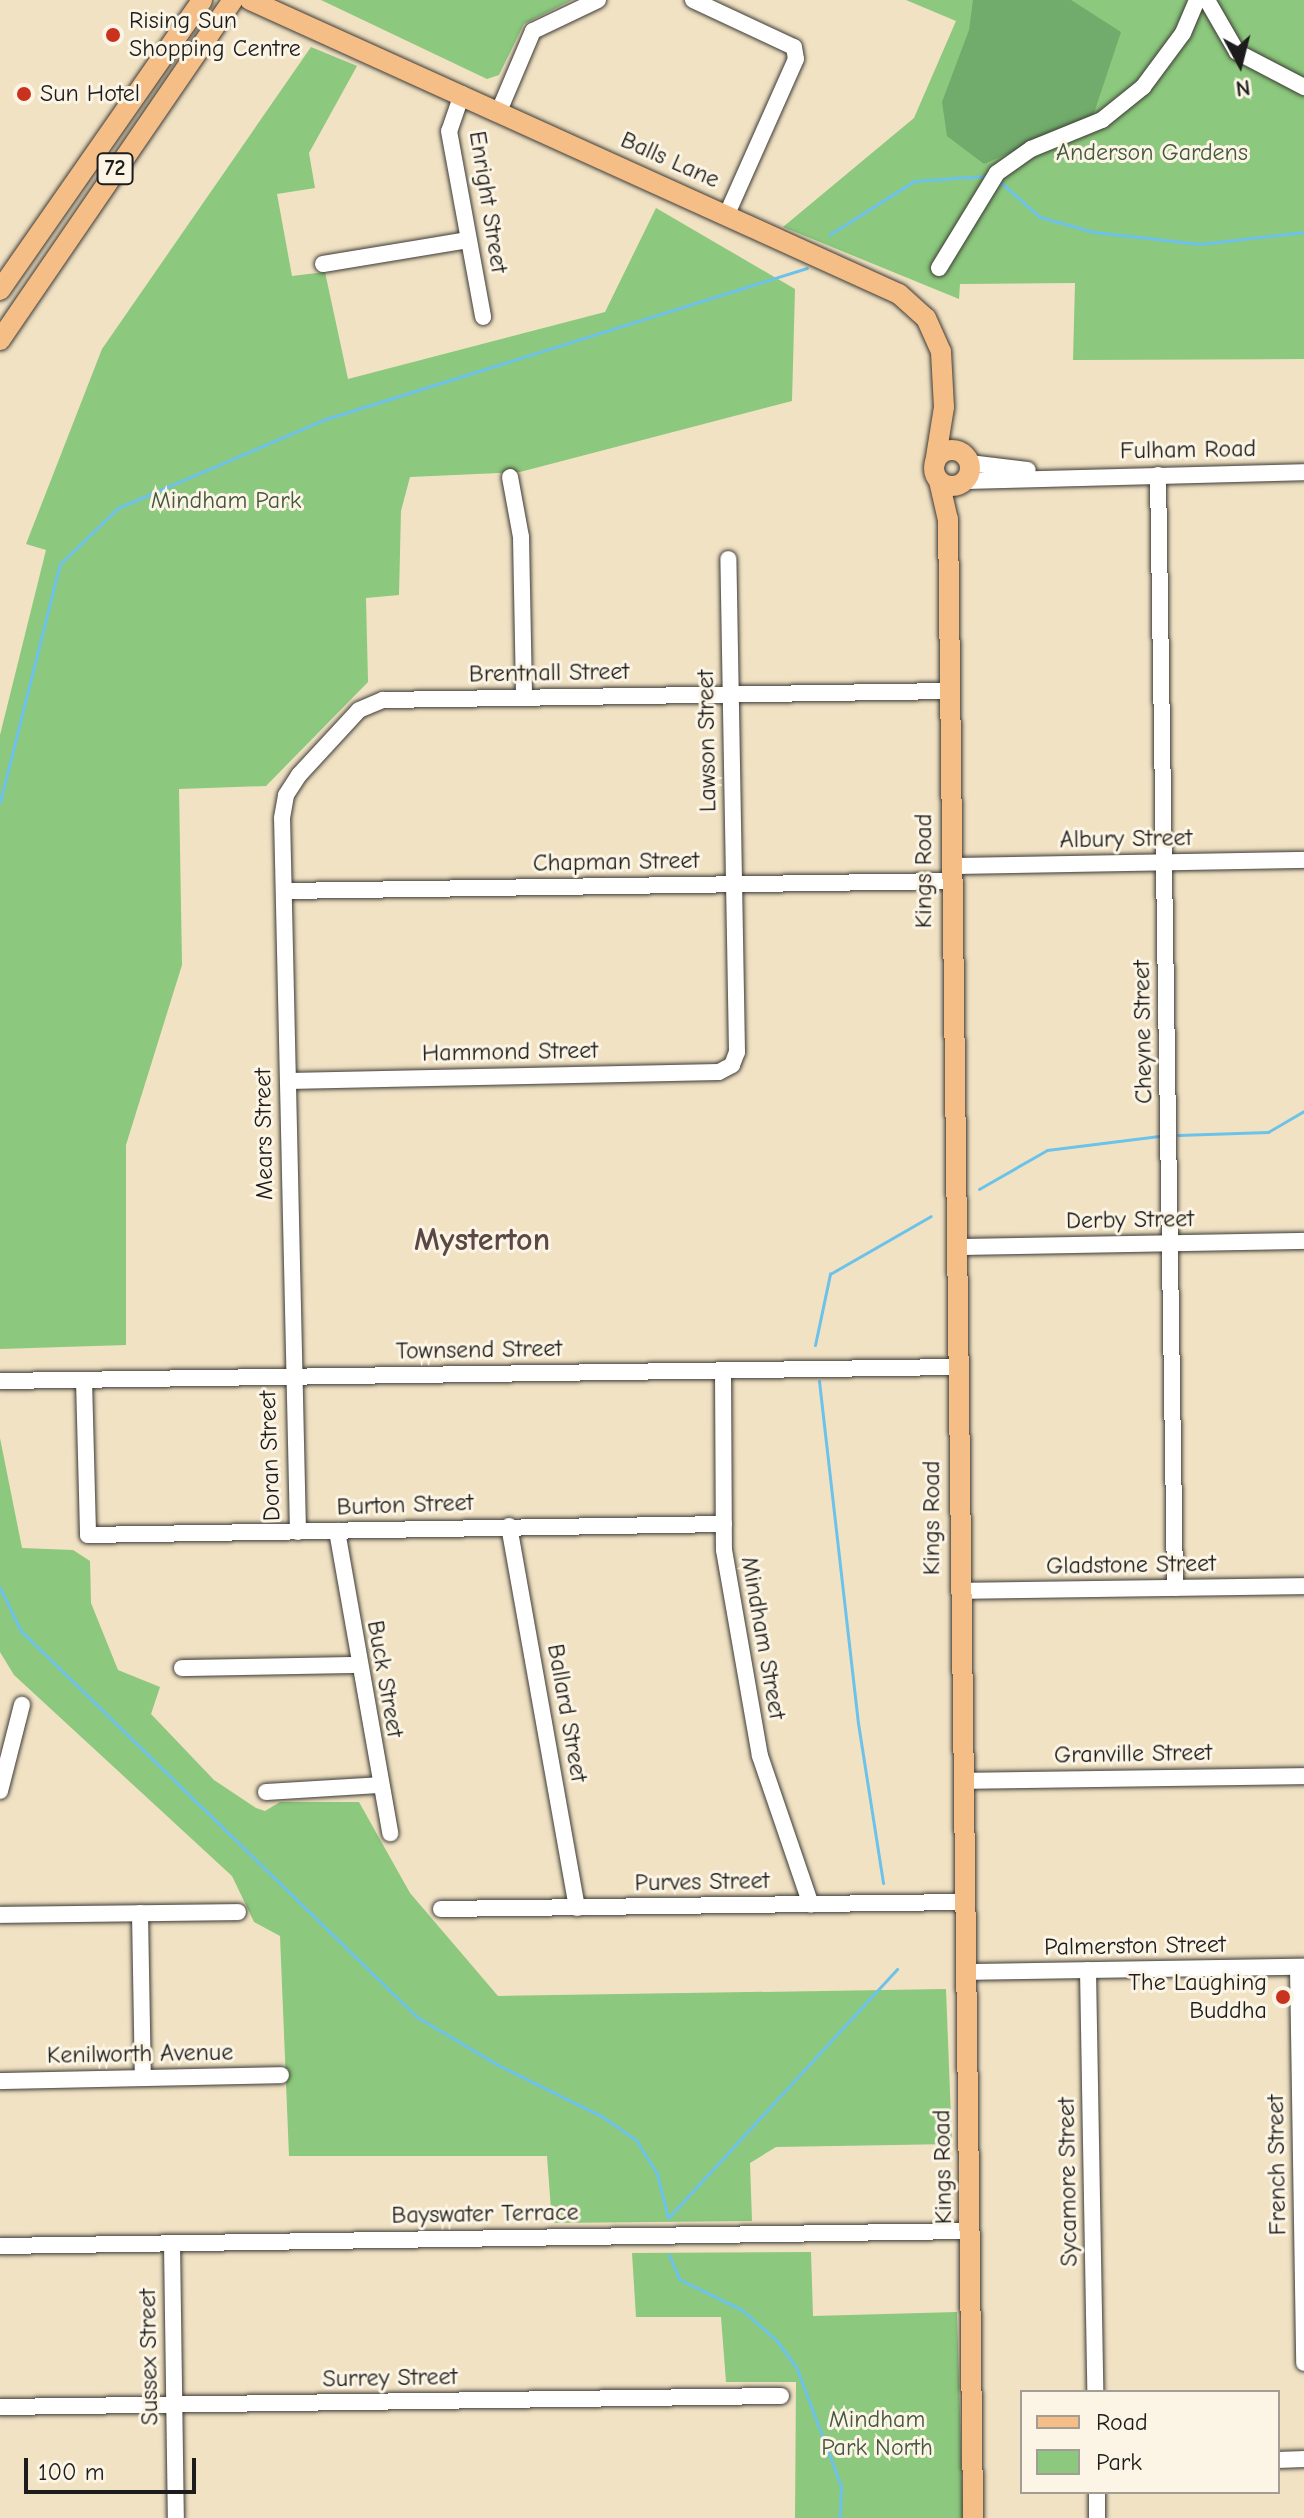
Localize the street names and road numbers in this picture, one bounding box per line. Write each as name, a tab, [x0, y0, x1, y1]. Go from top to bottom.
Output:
street label: Balls Lane	[616, 125, 724, 195]
street label: Enright Street	[463, 129, 513, 275]
road number: 72	[95, 151, 135, 187]
street label: Fulham Road	[1120, 434, 1256, 466]
street label: Brentnall Street	[469, 657, 629, 689]
street label: Lawson Street	[691, 670, 723, 812]
street label: Kings Road	[910, 814, 938, 928]
street label: Albury Street	[1059, 823, 1193, 855]
street label: Chapman Street	[533, 846, 699, 878]
street label: Cheyne Street	[1127, 960, 1159, 1104]
street label: Hammond Street	[422, 1036, 598, 1068]
street label: Mears Street	[248, 1068, 280, 1200]
street label: Derby Street	[1066, 1204, 1194, 1236]
street label: Townsend Street	[396, 1334, 562, 1366]
street label: Doran Street	[253, 1390, 287, 1522]
street label: Kings Road	[918, 1461, 946, 1575]
street label: Burton Street	[336, 1488, 474, 1522]
street label: Gladstone Street	[1046, 1549, 1216, 1581]
street label: Mindham Street	[735, 1554, 791, 1722]
street label: Buck Street	[361, 1618, 409, 1740]
street label: Ballard Street	[541, 1642, 593, 1784]
street label: Granville Street	[1054, 1738, 1212, 1770]
street label: Purves Street	[634, 1866, 770, 1898]
street label: Palmerston Street	[1044, 1930, 1226, 1962]
street label: Kenilworth Avenue	[47, 2038, 233, 2070]
street label: French Street	[1261, 2094, 1293, 2236]
street label: Sycamore Street	[1052, 2097, 1084, 2267]
street label: Kings Road	[928, 2109, 958, 2225]
street label: Bayswater Terrace	[391, 2198, 579, 2230]
street label: Sussex Street	[133, 2288, 165, 2426]
street label: Surrey Street	[322, 2362, 458, 2394]

